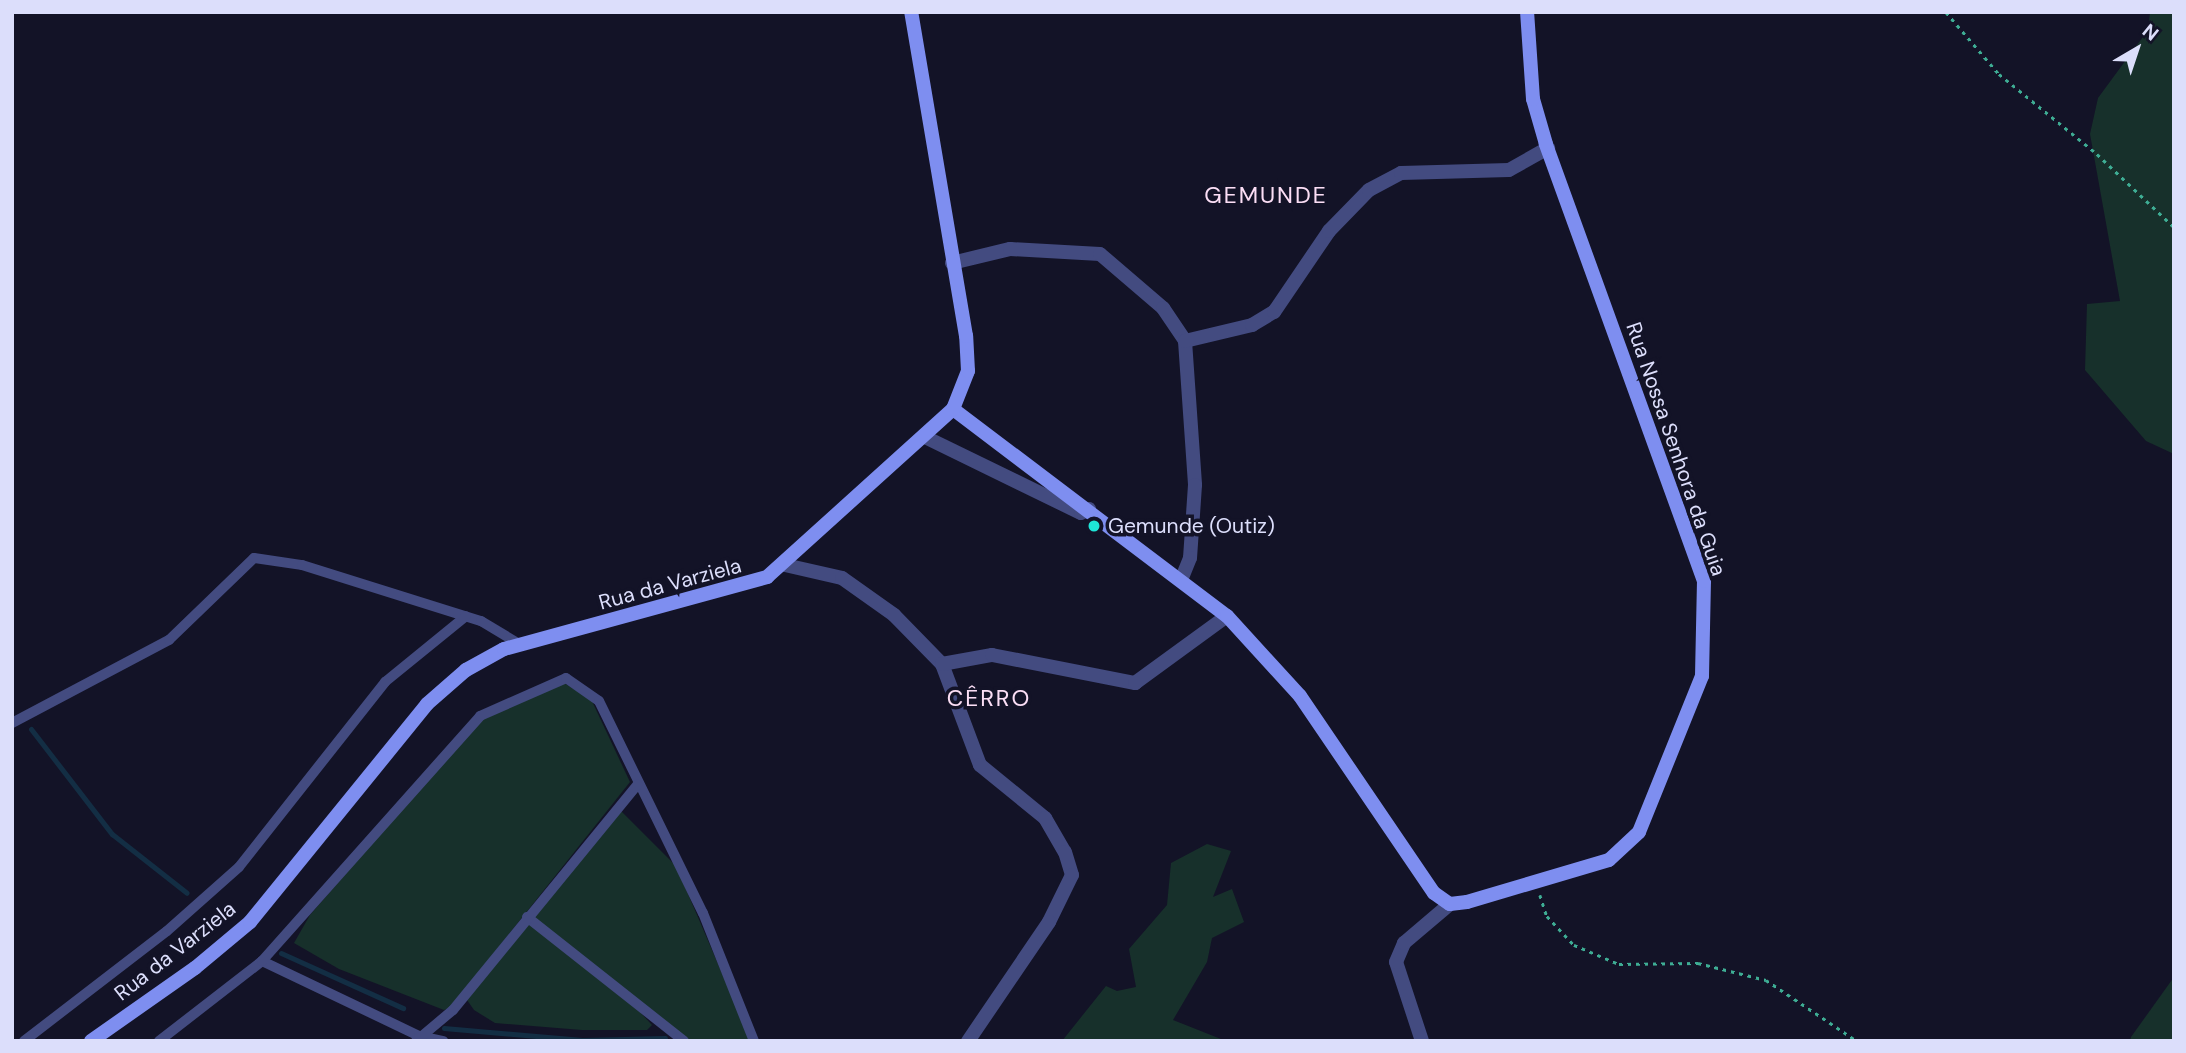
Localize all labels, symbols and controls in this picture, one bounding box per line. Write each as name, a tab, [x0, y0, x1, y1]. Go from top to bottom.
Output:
north arrow	[2102, 14, 2172, 84]
text: N	[2137, 18, 2164, 46]
district label: GEMUNDE	[1205, 181, 1327, 209]
street label: Rua Nossa Senhora da Guia	[1621, 319, 1731, 579]
place label: Gemunde (Outiz)	[1108, 513, 1275, 539]
marker: Gemunde (Outiz)	[1086, 518, 1102, 534]
street label: Rua da Varziela	[596, 553, 744, 615]
district label: CÊRRO	[947, 684, 1031, 712]
street label: Rua da Varziela	[110, 896, 240, 1006]

